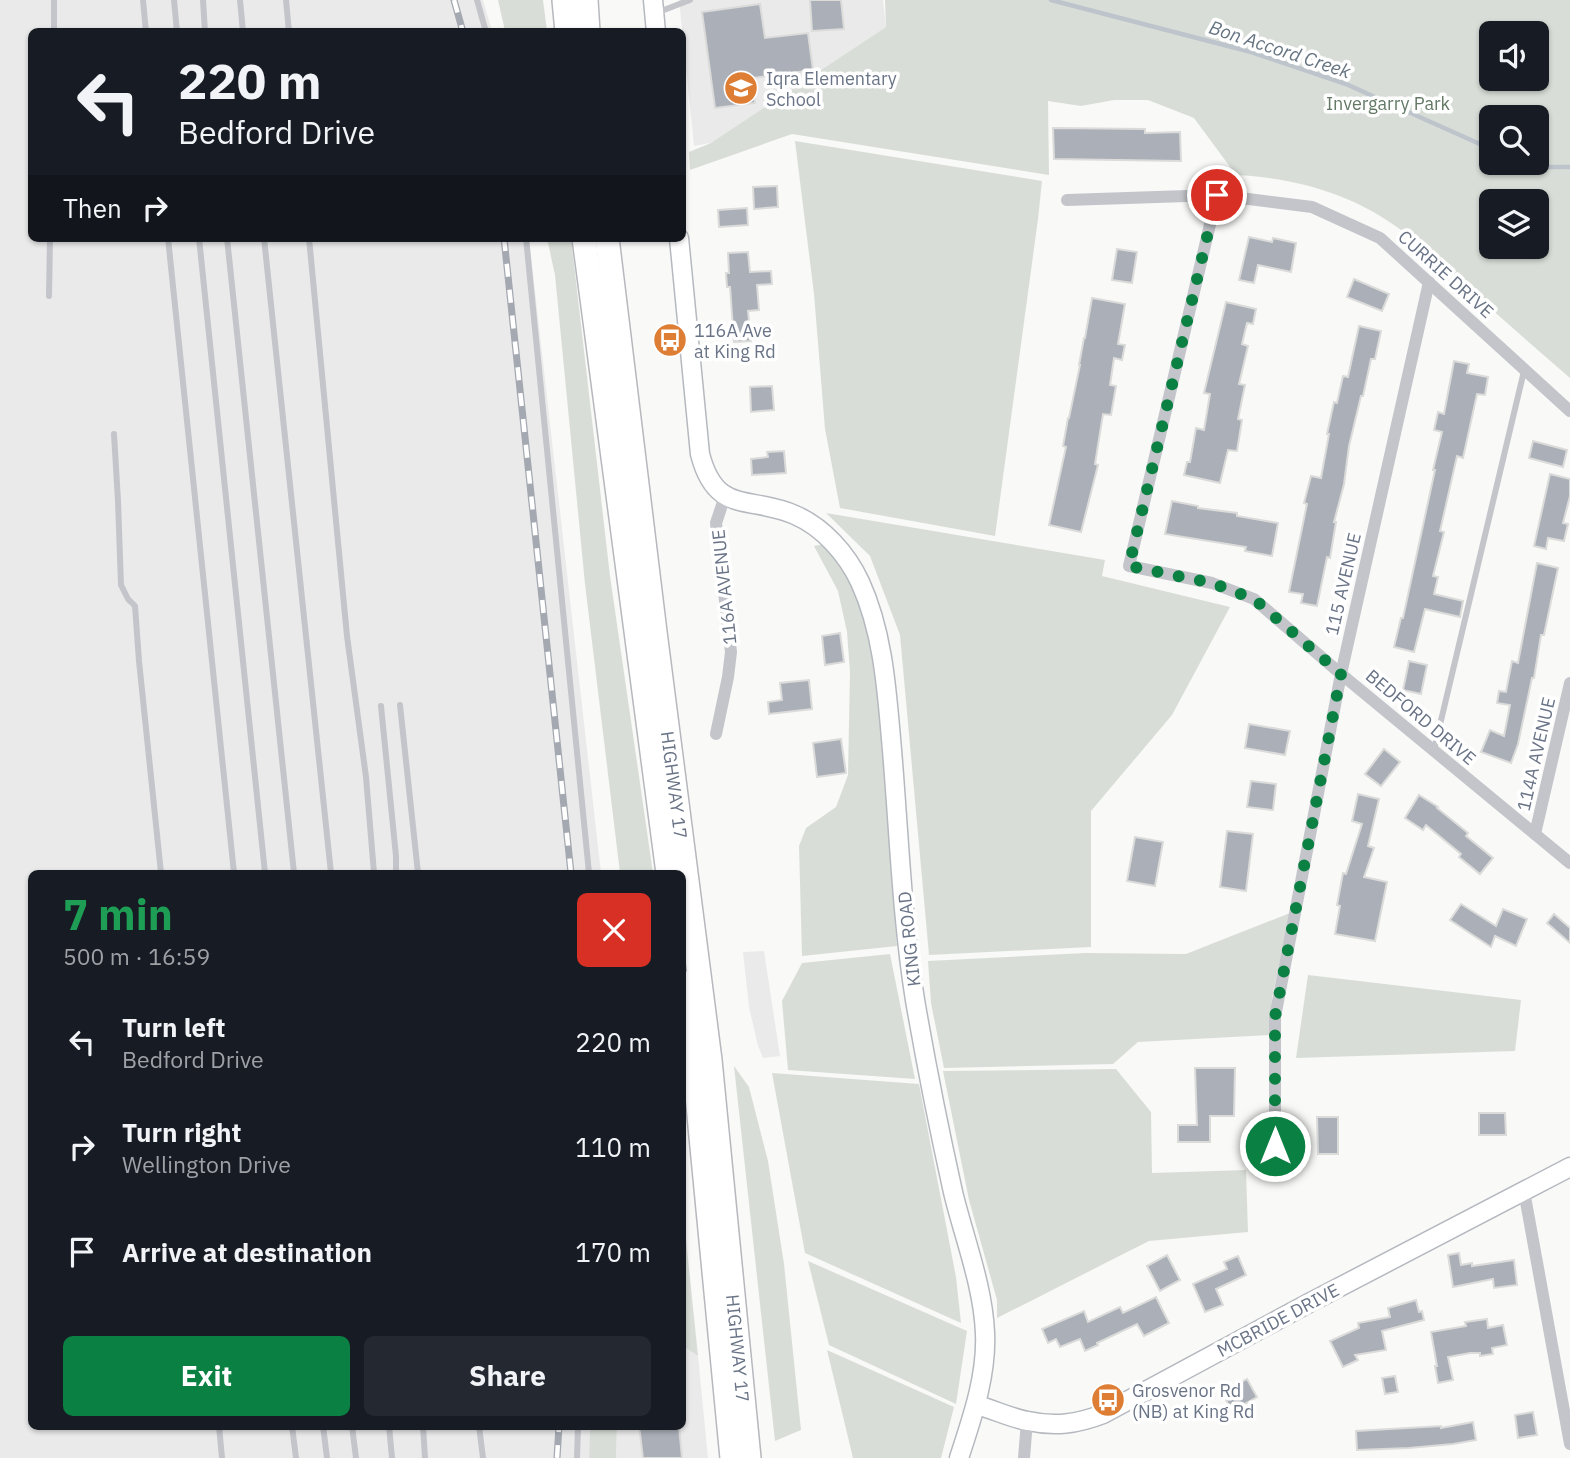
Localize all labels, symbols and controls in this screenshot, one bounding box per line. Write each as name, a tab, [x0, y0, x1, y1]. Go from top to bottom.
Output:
water label: Bon Accord Creek	[1206, 15, 1355, 84]
map controls	[1479, 21, 1549, 259]
button: sound	[1479, 21, 1549, 91]
text: 220 m	[178, 49, 322, 112]
icon: left	[63, 56, 154, 147]
place label: Iqra Elementary School	[766, 67, 897, 111]
school or university icon: Iqra Elementary School	[722, 69, 760, 107]
park label: Invergarry Park	[1326, 92, 1451, 115]
button: search	[1479, 105, 1549, 175]
text: Bedford Drive	[178, 111, 375, 153]
pin	[1187, 165, 1247, 225]
icon: arrive	[1198, 176, 1236, 214]
icon: right	[136, 189, 174, 227]
button: layers	[1479, 189, 1549, 259]
text: Then	[63, 191, 122, 225]
street label: CURRIE DRIVE	[1393, 225, 1499, 323]
place label: 116A Ave at King Rd	[694, 319, 776, 363]
bus stop icon: 116A Ave at King Rd	[651, 321, 689, 359]
street label: 116A AVENUE	[707, 528, 741, 646]
street label: 115 AVENUE	[1320, 531, 1366, 637]
street label: BEDFORD DRIVE	[1361, 664, 1481, 770]
street label: 114A AVENUE	[1512, 695, 1560, 813]
street label: HIGHWAY 17	[656, 730, 693, 840]
text: 7 min	[63, 887, 173, 942]
street label: KING ROAD	[893, 890, 925, 988]
button: close	[577, 893, 651, 967]
text: 500 m · 16:59	[63, 941, 210, 971]
text: Turn left	[122, 1010, 225, 1044]
icon: left	[63, 1023, 101, 1061]
text: 220 m	[575, 1025, 651, 1059]
text: Bedford Drive	[122, 1044, 264, 1074]
position arrow	[1238, 1109, 1312, 1183]
text: Turn right	[122, 1115, 241, 1149]
icon: right	[63, 1128, 101, 1166]
text: 110 m	[575, 1130, 651, 1164]
text: Wellington Drive	[122, 1149, 291, 1179]
icon: arrive	[63, 1233, 101, 1271]
text: Arrive at destination	[122, 1235, 372, 1269]
text: 170 m	[575, 1235, 651, 1269]
street label: MCBRIDE DRIVE	[1213, 1278, 1343, 1362]
street label: HIGHWAY 17	[722, 1293, 755, 1403]
button: Exit	[63, 1336, 350, 1416]
button: Share	[364, 1336, 651, 1416]
place label: Grosvenor Rd (NB) at King Rd	[1132, 1379, 1255, 1423]
bus stop icon: Grosvenor Rd (NB) at King Rd	[1089, 1381, 1127, 1419]

